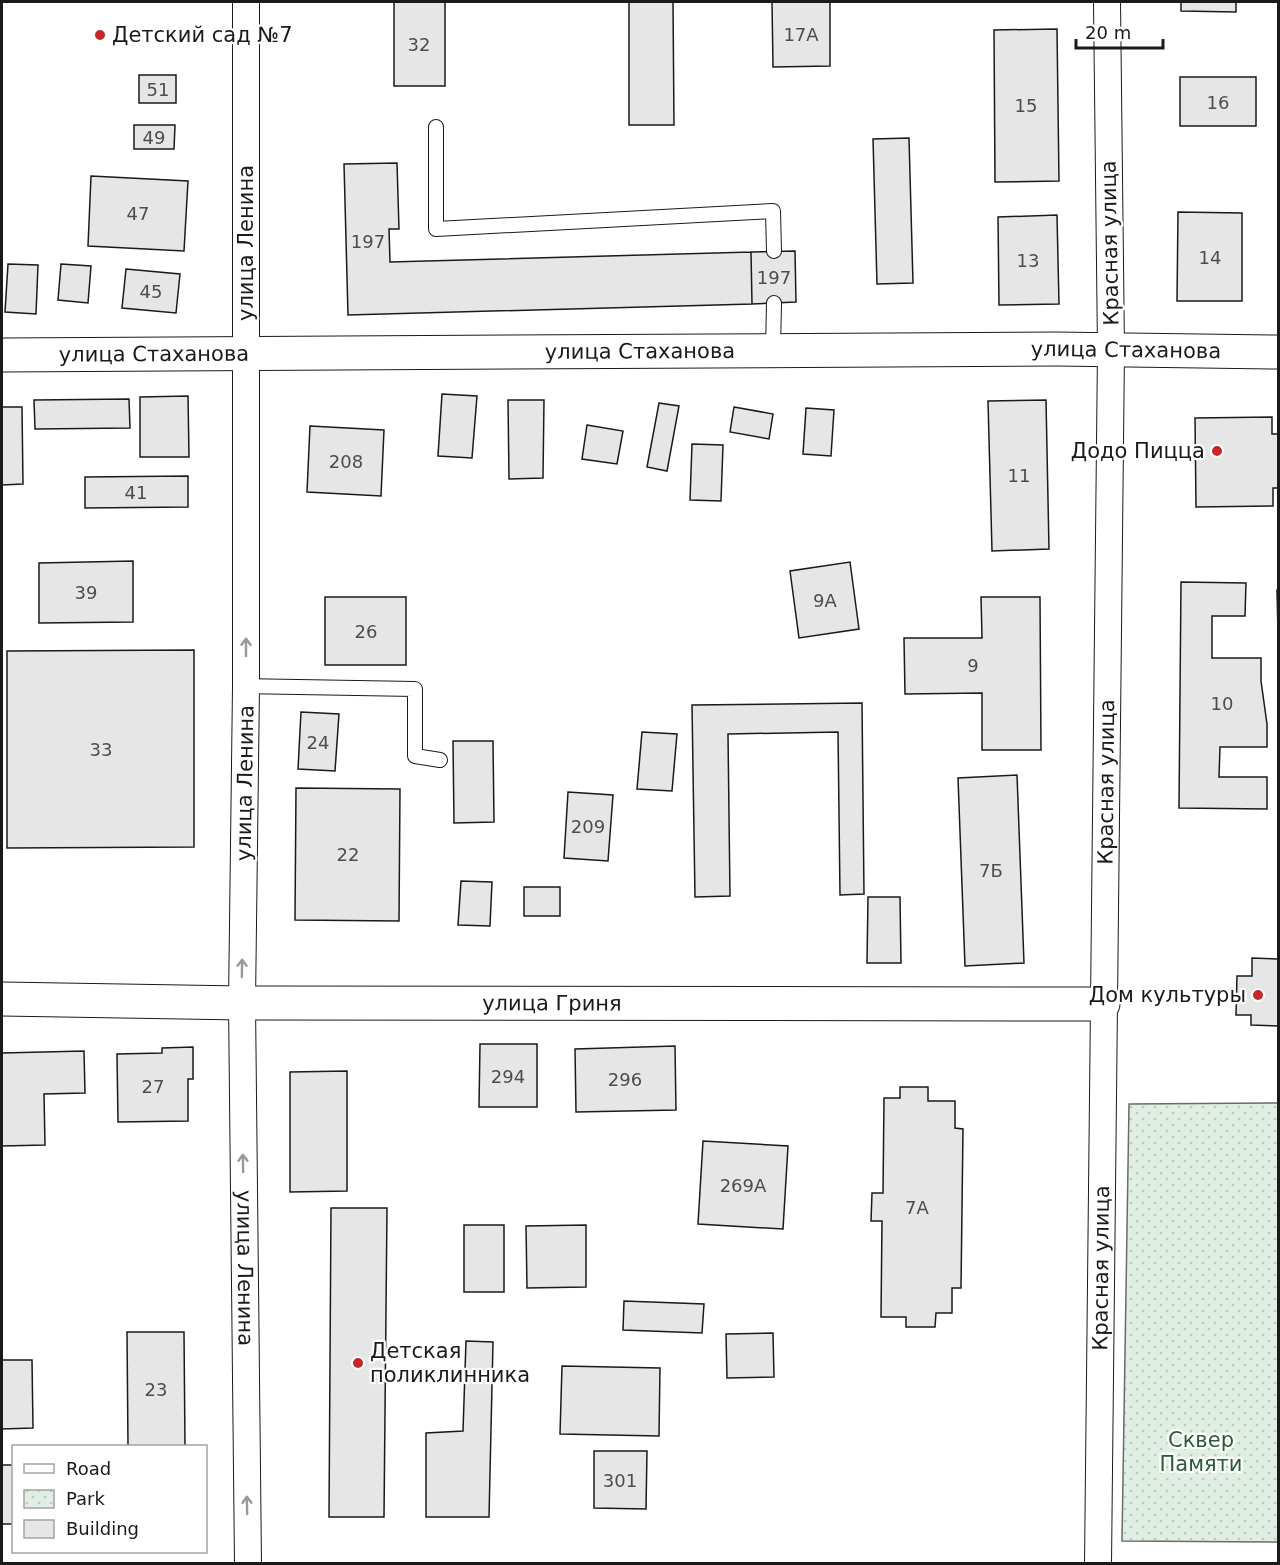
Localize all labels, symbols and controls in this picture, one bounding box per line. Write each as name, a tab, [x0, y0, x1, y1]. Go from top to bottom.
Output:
scale bar	[1076, 12, 1163, 50]
text: 20 m	[1085, 22, 1131, 43]
place label: Детский сад №7	[112, 23, 293, 47]
house number: 17А	[783, 24, 819, 45]
marker: Детский сад №7	[93, 28, 107, 42]
house number: 32	[408, 34, 430, 55]
house number: 51	[147, 79, 169, 100]
house number: 16	[1207, 92, 1229, 113]
house number: 15	[1015, 95, 1037, 116]
house number: 49	[143, 127, 165, 148]
street label: Красная улица	[1097, 160, 1123, 326]
street label: улица Ленина	[234, 165, 258, 321]
house number: 47	[127, 203, 149, 224]
house number: 197	[351, 231, 385, 252]
house number: 14	[1199, 247, 1221, 268]
house number: 13	[1017, 250, 1039, 271]
house number: 197	[757, 267, 791, 288]
house number: 45	[140, 281, 162, 302]
street label: улица Стаханова	[1031, 337, 1221, 363]
street label: улица Стаханова	[545, 339, 735, 364]
street label: улица Стаханова	[59, 342, 249, 367]
place label: Додо Пицца	[1071, 439, 1205, 463]
marker: Додо Пицца	[1210, 444, 1224, 458]
house number: 208	[329, 451, 363, 472]
house number: 11	[1008, 465, 1030, 486]
house number: 41	[125, 482, 147, 503]
house number: 39	[75, 582, 97, 603]
house number: 9А	[813, 590, 838, 611]
house number: 26	[355, 621, 377, 642]
one-way arrow	[240, 638, 252, 658]
house number: 9	[967, 655, 979, 676]
house number: 10	[1211, 693, 1233, 714]
street label: Красная улица	[1093, 699, 1119, 865]
street label: улица Ленина	[232, 705, 258, 861]
house number: 24	[307, 732, 329, 753]
house number: 33	[90, 739, 112, 760]
house number: 209	[571, 816, 605, 837]
house number: 22	[337, 844, 359, 865]
house number: 7Б	[979, 860, 1003, 881]
one-way arrow	[236, 959, 248, 979]
place label: Дом культуры	[1089, 983, 1246, 1007]
marker: Дом культуры	[1251, 988, 1265, 1002]
street label: улица Гриня	[482, 991, 622, 1015]
house number: 294	[491, 1066, 525, 1087]
house number: 296	[608, 1069, 642, 1090]
house number: 27	[142, 1076, 164, 1097]
one-way arrow	[238, 1154, 249, 1174]
house number: 269А	[720, 1175, 767, 1196]
street label: Красная улица	[1088, 1185, 1114, 1351]
street label: улица Ленина	[232, 1190, 258, 1346]
house number: 7А	[905, 1197, 930, 1218]
place label: Детская поликлинника	[370, 1339, 530, 1387]
marker: Детская поликлинника	[351, 1356, 365, 1370]
house number: 23	[145, 1379, 167, 1400]
park label: Сквер Памяти	[1159, 1428, 1243, 1476]
legend	[12, 1445, 207, 1553]
text: Road	[66, 1458, 111, 1479]
house number: 301	[603, 1470, 637, 1491]
text: Park	[66, 1488, 105, 1509]
one-way arrow	[241, 1496, 253, 1516]
text: Building	[66, 1518, 139, 1539]

